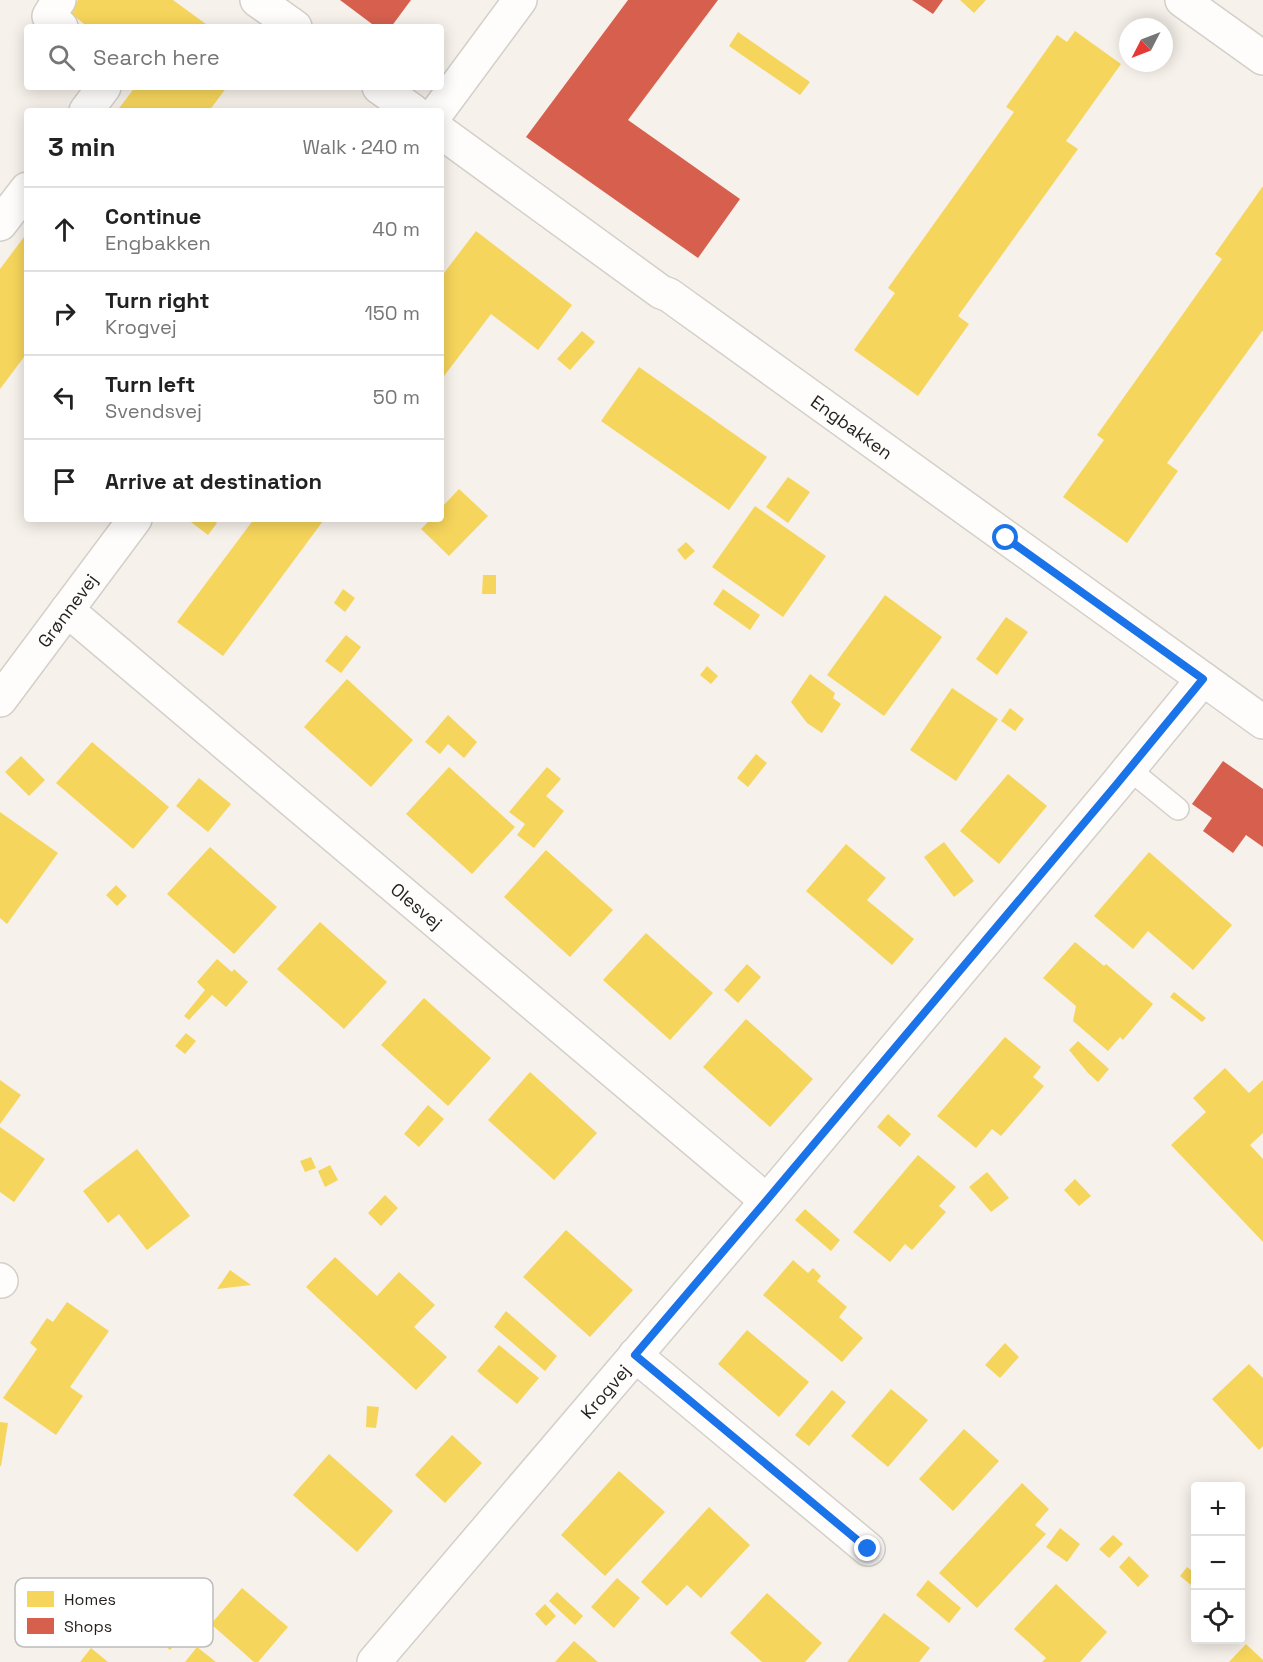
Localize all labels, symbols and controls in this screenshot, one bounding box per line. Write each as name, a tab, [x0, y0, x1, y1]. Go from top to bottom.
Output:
north arrow	[1119, 18, 1173, 72]
search box	[24, 24, 444, 90]
icon: search	[45, 41, 78, 74]
text: Search here	[93, 43, 220, 71]
text: 3 min	[48, 130, 116, 164]
text: Walk · 240 m	[302, 134, 420, 160]
text: Continue	[105, 202, 201, 230]
icon: ahead	[48, 213, 81, 246]
text: 40 m	[372, 216, 420, 242]
text: Engbakken	[105, 230, 211, 256]
text: Turn right	[105, 286, 210, 314]
icon: right	[48, 297, 81, 330]
text: 150 m	[365, 300, 420, 326]
text: Krogvej	[105, 314, 177, 340]
text: Turn left	[105, 370, 195, 398]
icon: left	[48, 381, 81, 414]
text: 50 m	[373, 384, 420, 410]
street label: Engbakken	[807, 389, 897, 464]
text: Svendsvej	[105, 398, 202, 424]
icon: arrive	[48, 465, 81, 498]
text: Arrive at destination	[105, 467, 322, 495]
route start	[992, 524, 1018, 550]
street label: Grønnevej	[32, 569, 102, 652]
street label: Olesvej	[386, 877, 448, 934]
street label: Krogvej	[575, 1359, 635, 1423]
map controls	[1191, 1482, 1245, 1644]
button: +	[1191, 1482, 1245, 1536]
route end	[854, 1535, 880, 1561]
button: −	[1191, 1536, 1245, 1590]
legend	[15, 1578, 213, 1647]
text: Homes	[64, 1589, 116, 1610]
button: locate	[1191, 1590, 1245, 1644]
text: Shops	[64, 1616, 112, 1637]

